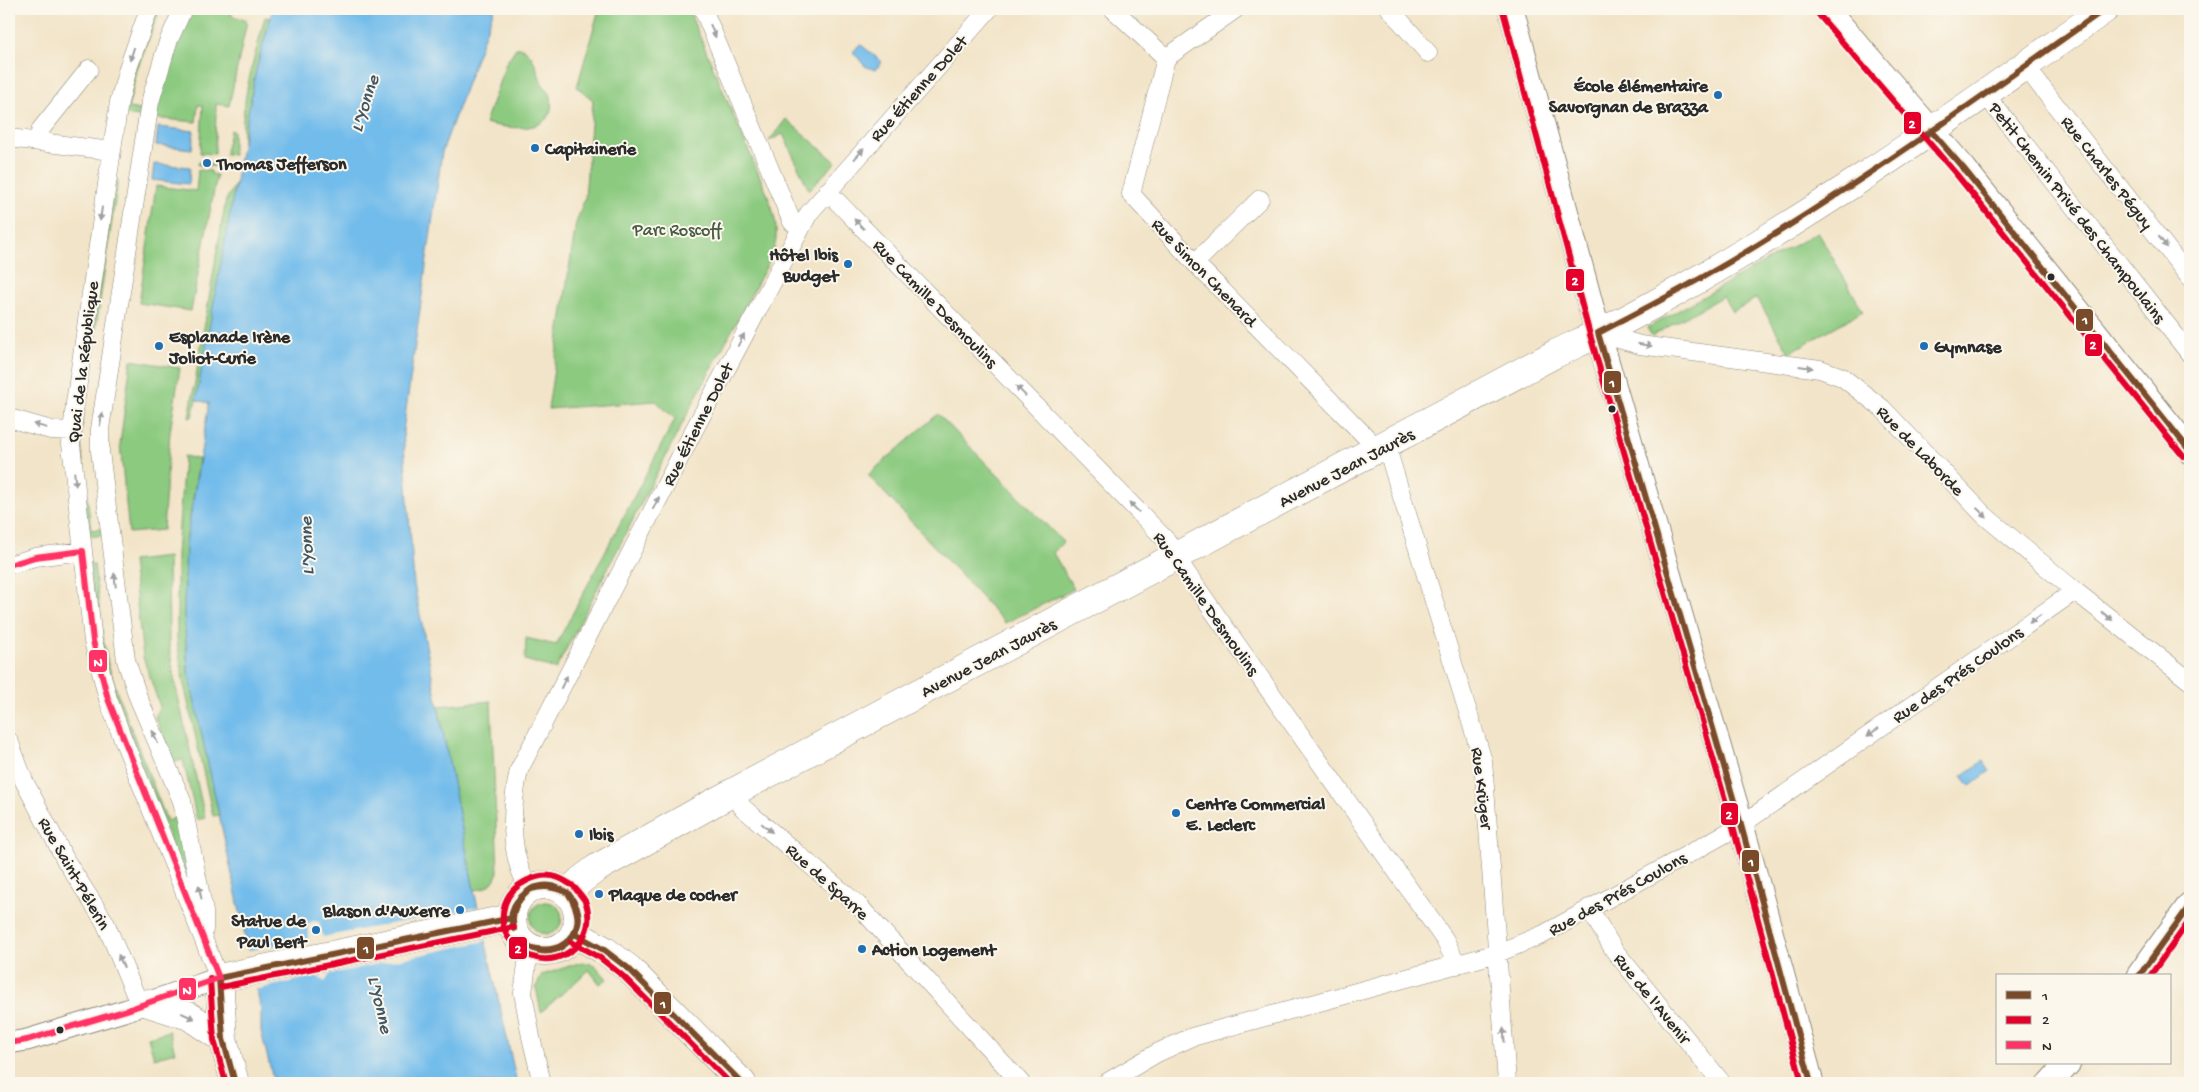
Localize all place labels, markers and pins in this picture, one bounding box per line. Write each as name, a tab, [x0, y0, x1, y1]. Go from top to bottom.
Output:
place label: École élémentaire Savorgnan de Brazza	[1549, 76, 1709, 119]
marker: École élémentaire Savorgnan de Brazza	[1712, 89, 1724, 101]
place label: Capitainerie	[544, 140, 637, 161]
marker: Capitainerie	[529, 142, 541, 154]
place label: Thomas Jefferson	[215, 155, 347, 176]
marker: Thomas Jefferson	[201, 157, 213, 169]
place label: Hôtel Ibis Budget	[769, 246, 840, 288]
marker: Hôtel Ibis Budget	[842, 258, 854, 270]
unlabelled marker	[2046, 272, 2056, 282]
place label: Esplanade Irène Joliot-Curie	[168, 328, 291, 370]
place label: Gymnase	[1934, 338, 2002, 359]
marker: Esplanade Irène Joliot-Curie	[153, 340, 165, 352]
marker: Gymnase	[1918, 340, 1930, 352]
unlabelled marker	[1607, 404, 1617, 414]
place label: Centre Commercial E. Leclerc	[1185, 795, 1325, 837]
marker: Centre Commercial E. Leclerc	[1170, 807, 1182, 819]
place label: Ibis	[589, 826, 615, 847]
marker: Ibis	[573, 828, 585, 840]
place label: Plaque de cocher	[608, 886, 739, 907]
marker: Plaque de cocher	[593, 888, 605, 900]
place label: Blason d'Auxerre	[322, 902, 451, 923]
marker: Blason d'Auxerre	[454, 904, 466, 916]
place label: Statue de Paul Bert	[231, 912, 308, 954]
marker: Statue de Paul Bert	[310, 924, 322, 936]
place label: Action Logement	[871, 941, 997, 962]
marker: Action Logement	[856, 943, 868, 955]
unlabelled marker	[55, 1025, 65, 1035]

